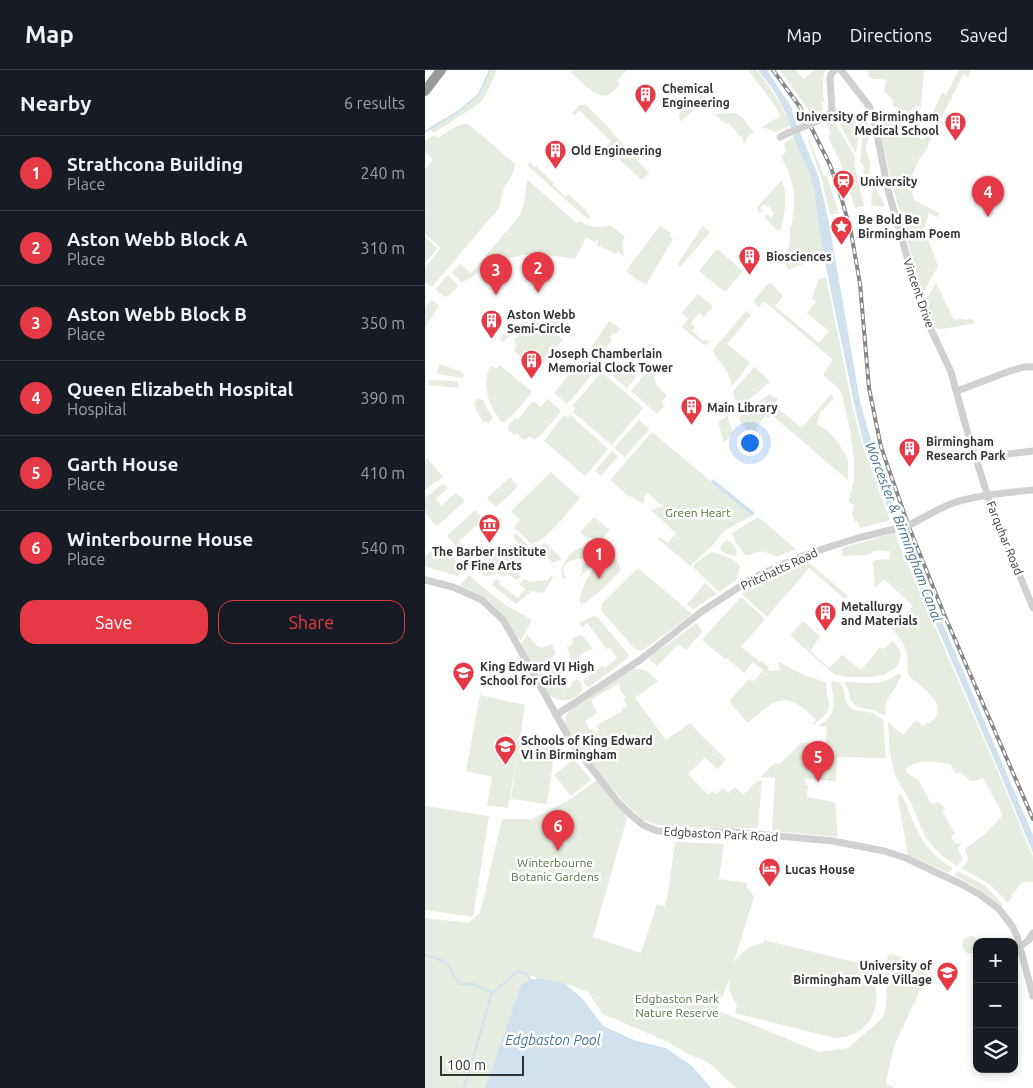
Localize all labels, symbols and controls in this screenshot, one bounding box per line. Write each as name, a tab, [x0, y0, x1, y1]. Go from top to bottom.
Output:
text: Map	[25, 21, 74, 48]
text: Map	[786, 25, 822, 45]
text: Directions	[850, 25, 932, 45]
text: Saved	[960, 25, 1008, 45]
place label: Chemical Engineering	[662, 82, 730, 109]
building icon: Chemical Engineering	[634, 83, 658, 114]
text: Nearby	[20, 91, 91, 115]
text: 6 results	[344, 94, 405, 112]
place label: University of Birmingham Medical School	[796, 110, 939, 137]
building icon: University of Birmingham Medical School	[943, 111, 967, 142]
building icon: Old Engineering	[543, 138, 567, 169]
place label: Old Engineering	[571, 144, 662, 157]
text: Strathcona Building	[67, 153, 243, 175]
text: 1	[31, 164, 41, 182]
text: 240 m	[360, 164, 405, 182]
station icon: University	[832, 169, 856, 200]
text: Place	[67, 175, 105, 193]
place label: University	[860, 175, 918, 188]
pin: 4	[972, 176, 1004, 217]
place label: Be Bold Be Birmingham Poem	[858, 213, 961, 240]
place icon: Be Bold Be Birmingham Poem	[830, 214, 854, 245]
text: Aston Webb Block A	[67, 228, 248, 250]
text: 2	[31, 239, 41, 257]
text: 310 m	[360, 239, 405, 257]
building icon: Biosciences	[738, 244, 762, 275]
text: Place	[67, 250, 105, 268]
place label: Biosciences	[766, 250, 832, 263]
pin: 2	[522, 252, 554, 293]
pin: 3	[480, 254, 512, 295]
street label: Vincent Drive	[901, 257, 937, 329]
text: Aston Webb Block B	[67, 303, 247, 325]
place label: Aston Webb Semi-Circle	[507, 308, 576, 335]
building icon: Aston Webb Semi-Circle	[479, 309, 503, 340]
text: 3	[31, 314, 41, 332]
text: 350 m	[360, 314, 405, 332]
text: Place	[67, 325, 105, 343]
place label: Joseph Chamberlain Memorial Clock Tower	[548, 347, 673, 374]
building icon: Joseph Chamberlain Memorial Clock Tower	[520, 348, 544, 379]
text: Queen Elizabeth Hospital	[67, 378, 293, 400]
text: 4	[31, 389, 41, 407]
text: 390 m	[360, 389, 405, 407]
building icon: Main Library	[679, 395, 703, 426]
text: Hospital	[67, 400, 126, 418]
place label: Main Library	[707, 401, 778, 414]
your location	[737, 430, 763, 456]
place label: Birmingham Research Park	[926, 435, 1006, 462]
building icon: Birmingham Research Park	[898, 436, 922, 467]
water label: Worcester & Birmingham Canal	[862, 440, 946, 624]
text: Garth House	[67, 453, 178, 475]
text: 5	[31, 464, 41, 482]
text: 410 m	[360, 464, 405, 482]
text: Place	[67, 475, 105, 493]
street label: Farquhar Road	[984, 499, 1026, 577]
park label: Green Heart	[665, 506, 731, 519]
museum icon: The Barber Institute of Fine Arts	[477, 512, 501, 543]
text: Winterbourne House	[67, 528, 253, 550]
pin: 1	[583, 538, 615, 579]
text: 6	[31, 539, 41, 557]
text: 540 m	[360, 539, 405, 557]
place label: The Barber Institute of Fine Arts	[432, 545, 546, 572]
street label: Pritchatts Road	[739, 546, 819, 592]
text: Place	[67, 550, 105, 568]
button: Save	[20, 600, 208, 644]
button: Share	[218, 600, 405, 644]
place label: Metallurgy and Materials	[841, 600, 918, 627]
building icon: Metallurgy and Materials	[813, 601, 837, 632]
place label: King Edward VI High School for Girls	[480, 660, 594, 687]
school or university icon: King Edward VI High School for Girls	[452, 661, 476, 692]
place label: Schools of King Edward VI in Birmingham	[521, 734, 653, 761]
school or university icon: Schools of King Edward VI in Birmingham	[493, 735, 517, 766]
pin: 5	[802, 741, 834, 782]
pin: 6	[542, 810, 574, 851]
street label: Edgbaston Park Road	[663, 825, 779, 843]
park label: Winterbourne Botanic Gardens	[511, 856, 599, 883]
hotel icon: Lucas House	[757, 857, 781, 888]
place label: Lucas House	[785, 863, 855, 876]
map controls	[973, 938, 1018, 1073]
button: +	[973, 938, 1018, 983]
place label: University of Birmingham Vale Village	[793, 959, 933, 986]
school or university icon: University of Birmingham Vale Village	[936, 960, 960, 991]
button: −	[973, 983, 1018, 1028]
park label: Edgbaston Park Nature Reserve	[635, 992, 719, 1019]
button: layers	[973, 1028, 1018, 1073]
water label: Edgbaston Pool	[505, 1032, 601, 1048]
scale bar	[440, 1053, 524, 1076]
text: 100 m	[447, 1057, 486, 1073]

